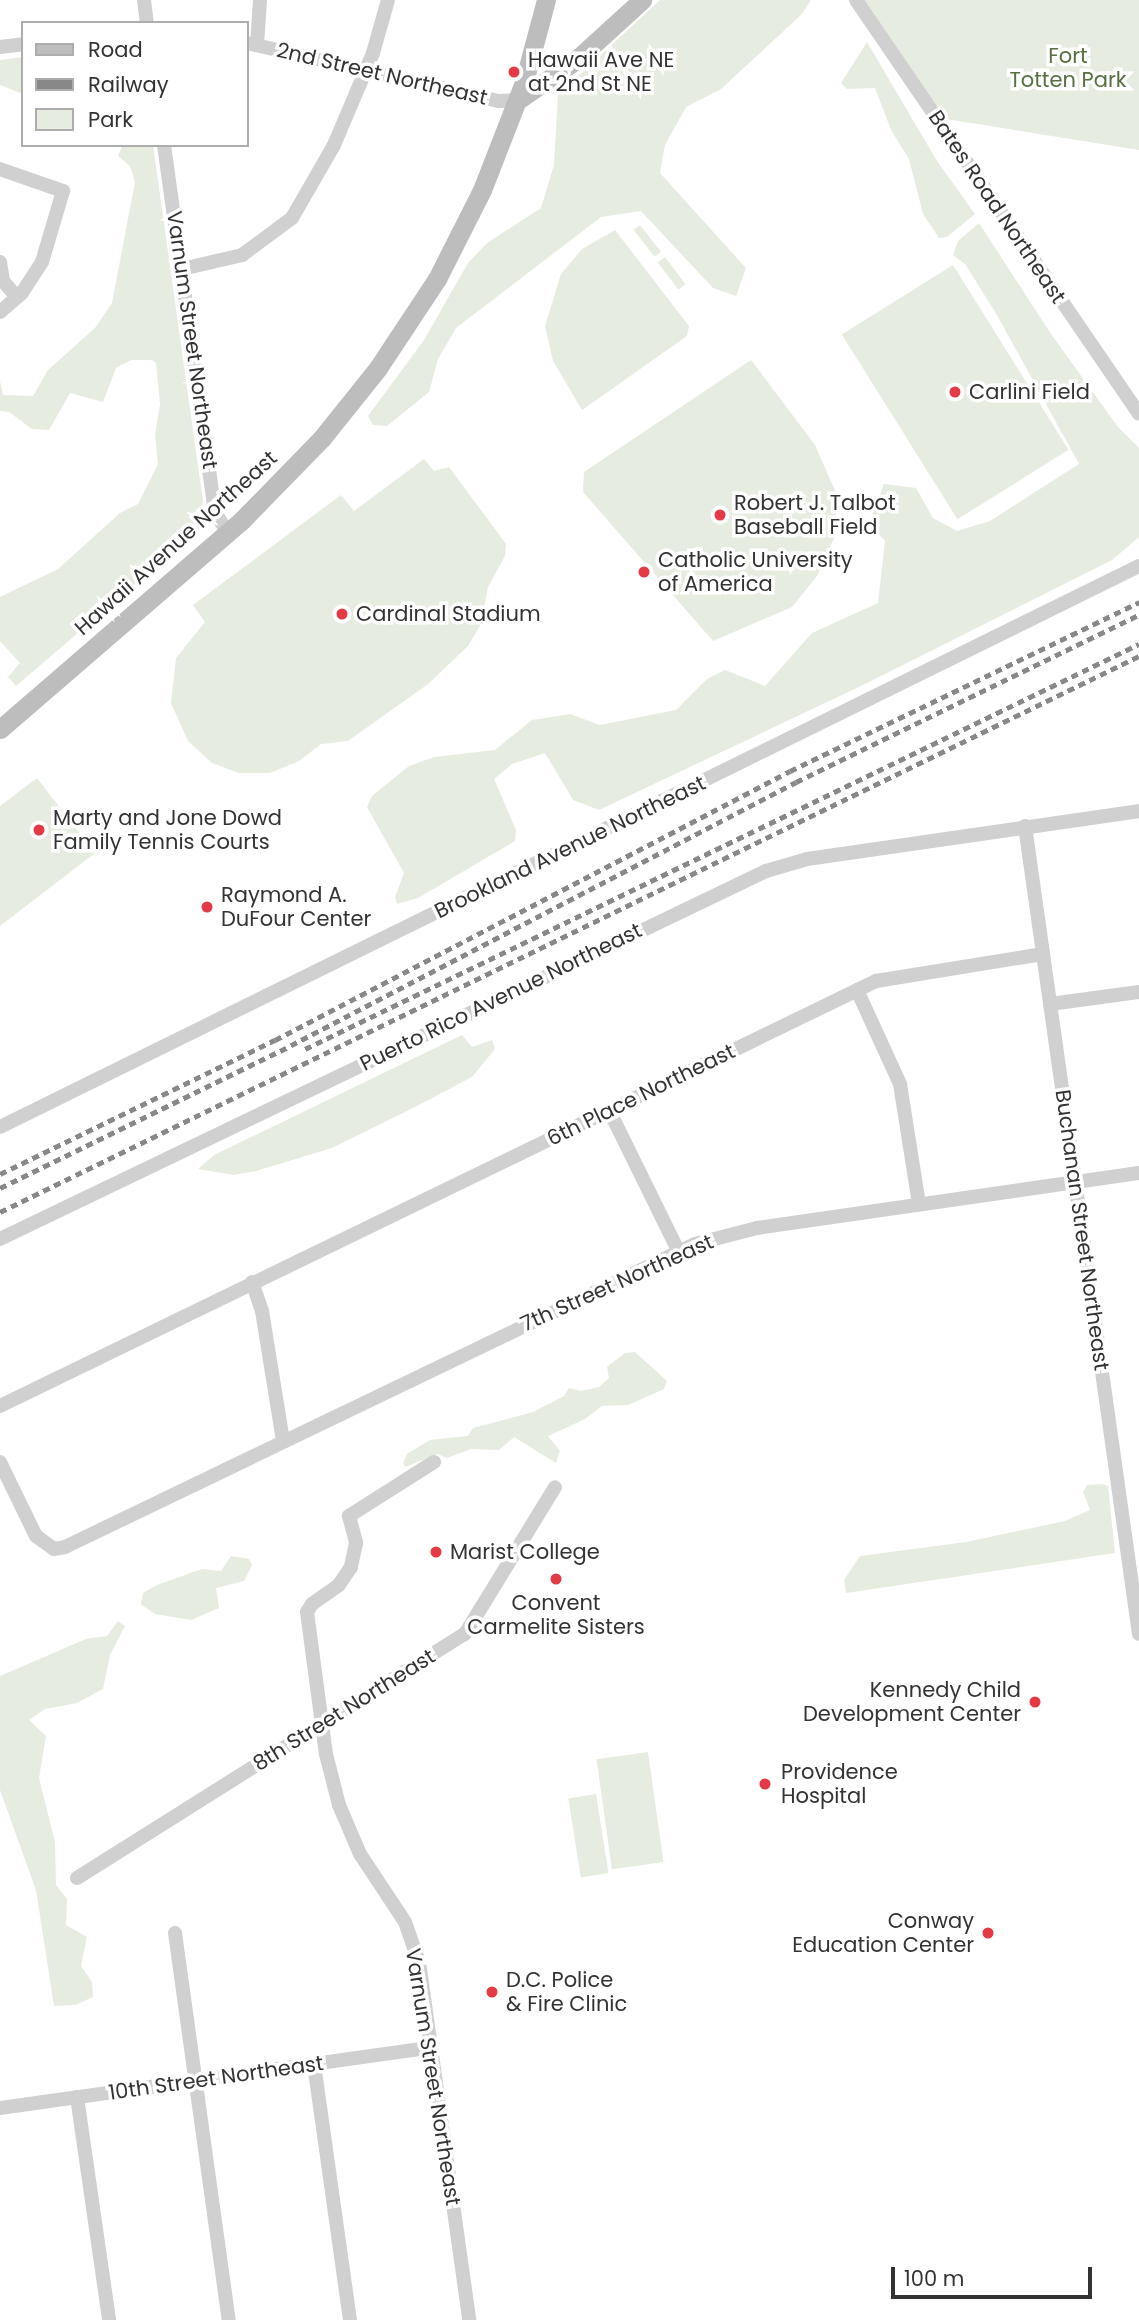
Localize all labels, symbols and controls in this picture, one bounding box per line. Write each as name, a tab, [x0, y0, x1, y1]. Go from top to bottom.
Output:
legend	[21, 21, 248, 147]
text: Road	[88, 35, 143, 64]
street label: 2nd Street Northeast	[274, 38, 490, 110]
park label: Fort Totten Park	[1009, 43, 1127, 93]
place label: Hawaii Ave NE at 2nd St NE	[528, 47, 674, 97]
marker: Hawaii Ave NE at 2nd St NE	[506, 64, 522, 80]
text: Railway	[88, 70, 169, 99]
text: Park	[88, 105, 133, 134]
street label: Bates Road Northeast	[923, 106, 1071, 308]
street label: Varnum Street Northeast	[161, 209, 223, 471]
place label: Carlini Field	[969, 379, 1090, 405]
marker: Carlini Field	[947, 384, 963, 400]
street label: Hawaii Avenue Northeast	[70, 445, 282, 641]
place label: Robert J. Talbot Baseball Field	[734, 490, 896, 540]
marker: Robert J. Talbot Baseball Field	[712, 507, 728, 523]
place label: Catholic University of America	[658, 547, 853, 597]
marker: Catholic University of America	[636, 564, 652, 580]
place label: Cardinal Stadium	[356, 601, 541, 627]
marker: Cardinal Stadium	[334, 606, 350, 622]
street label: Brookland Avenue Northeast	[430, 770, 710, 924]
place label: Marty and Jone Dowd Family Tennis Courts	[53, 805, 282, 855]
marker: Marty and Jone Dowd Family Tennis Courts	[31, 822, 47, 838]
place label: Raymond A. DuFour Center	[221, 882, 371, 932]
marker: Raymond A. DuFour Center	[199, 899, 215, 915]
street label: Puerto Rico Avenue Northeast	[356, 918, 646, 1076]
street label: 6th Place Northeast	[543, 1039, 739, 1151]
street label: Buchanan Street Northeast	[1050, 1088, 1114, 1372]
street label: 7th Street Northeast	[517, 1229, 717, 1337]
place label: Marist College	[450, 1539, 600, 1565]
marker: Marist College	[428, 1544, 444, 1560]
marker: Convent Carmelite Sisters	[548, 1571, 564, 1587]
place label: Convent Carmelite Sisters	[467, 1590, 645, 1640]
street label: 8th Street Northeast	[248, 1644, 440, 1776]
place label: Kennedy Child Development Center	[803, 1677, 1021, 1727]
marker: Kennedy Child Development Center	[1027, 1694, 1043, 1710]
place label: Providence Hospital	[781, 1759, 898, 1809]
marker: Providence Hospital	[755, 1774, 775, 1794]
place label: Conway Education Center	[792, 1908, 974, 1958]
marker: Conway Education Center	[980, 1925, 996, 1941]
street label: Varnum Street Northeast	[400, 1946, 466, 2208]
place label: D.C. Police & Fire Clinic	[506, 1967, 627, 2017]
marker: D.C. Police & Fire Clinic	[484, 1984, 500, 2000]
street label: 10th Street Northeast	[107, 2050, 325, 2106]
scale bar	[894, 2254, 1095, 2298]
text: 100 m	[904, 2264, 964, 2293]

